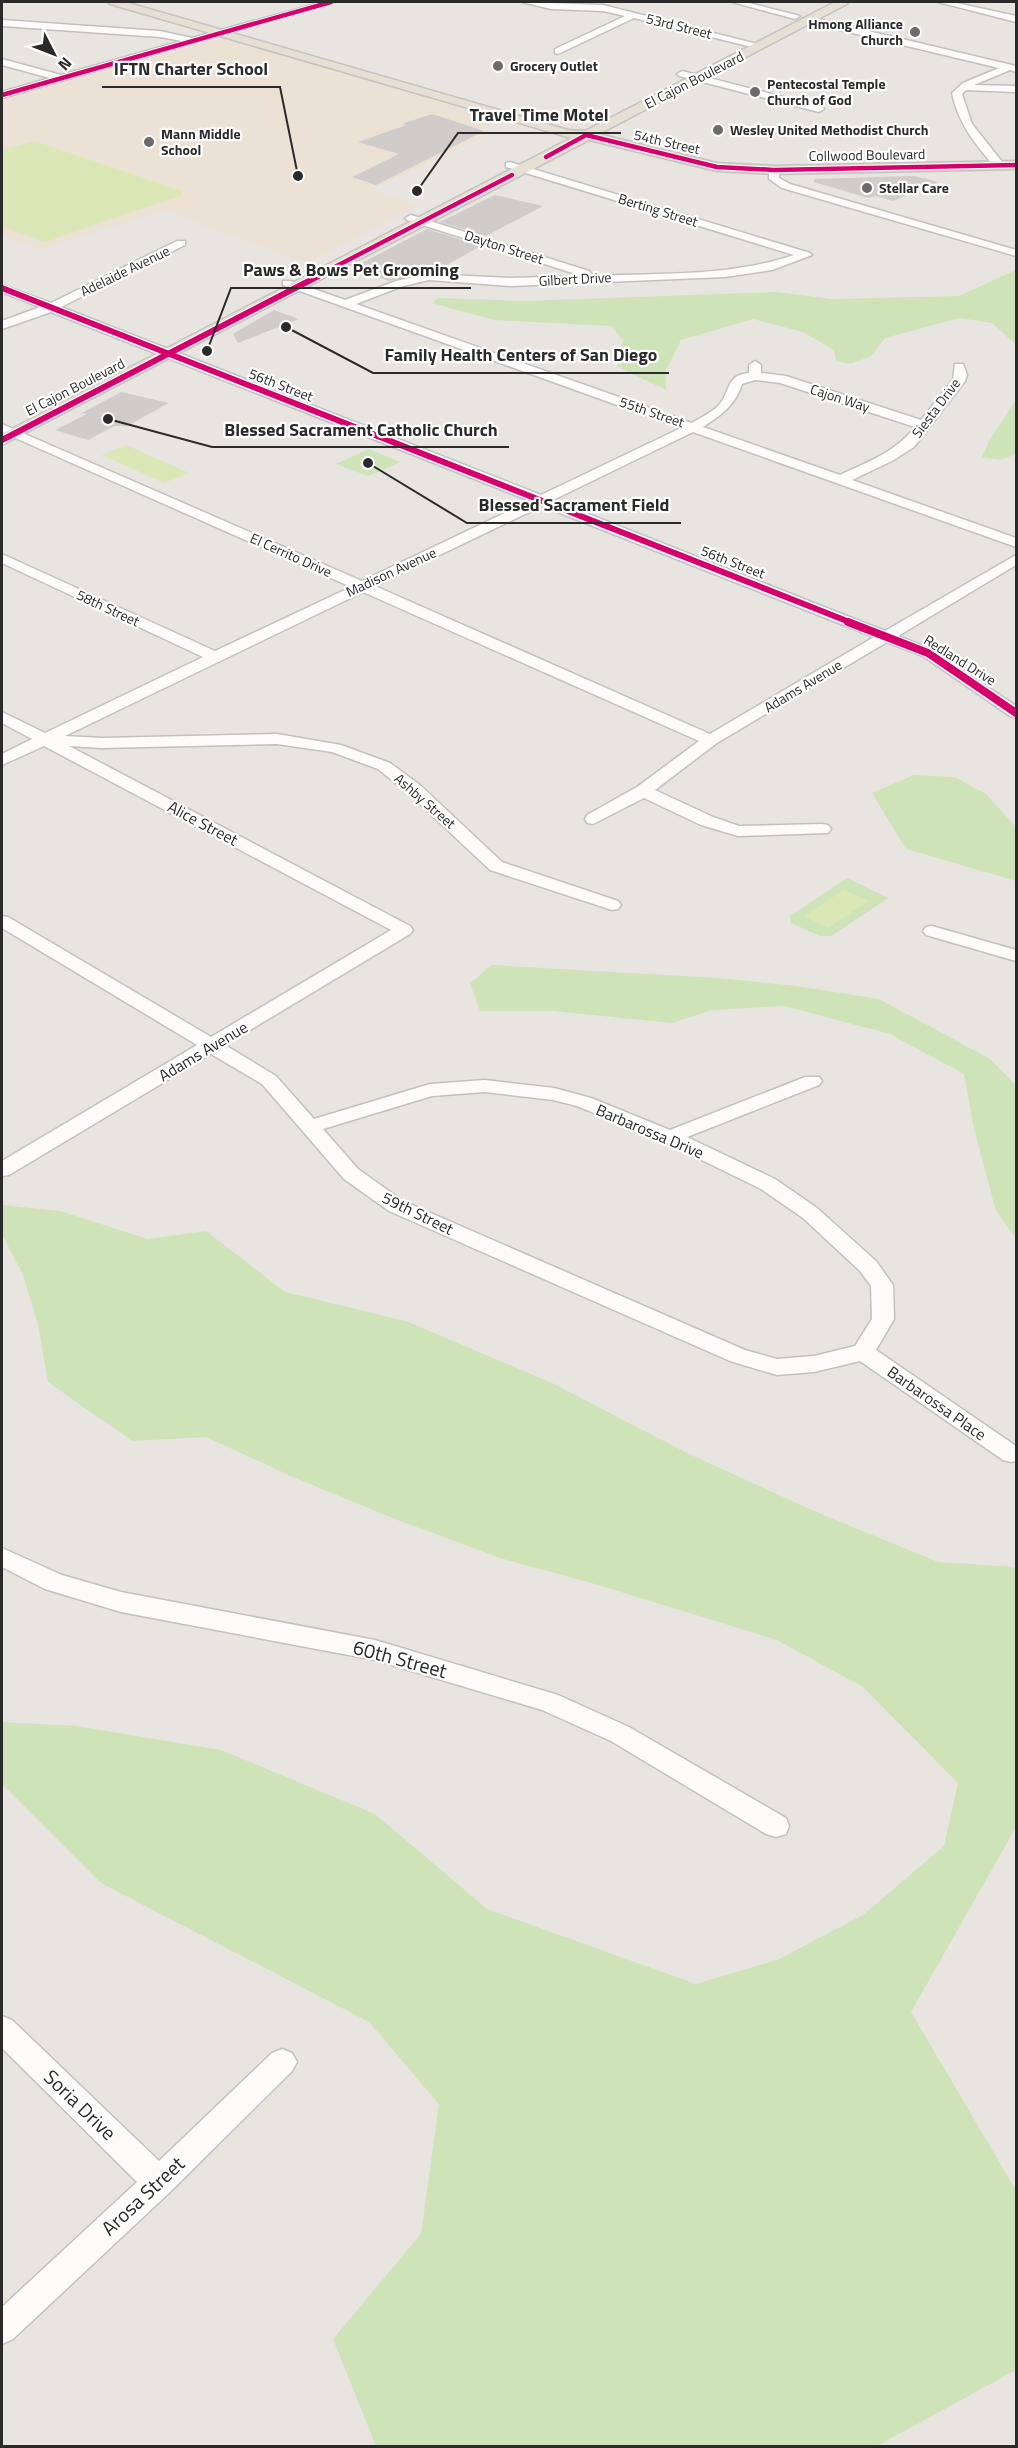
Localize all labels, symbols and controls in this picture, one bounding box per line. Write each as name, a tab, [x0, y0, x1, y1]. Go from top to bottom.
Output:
street label: 53rd Street	[644, 7, 714, 44]
place label: Hmong Alliance Church	[808, 13, 903, 50]
north arrow	[24, 24, 84, 84]
marker: Hmong Alliance Church	[908, 25, 922, 39]
street label: El Cajon Boulevard	[640, 45, 747, 114]
callout: IFTN Charter School	[102, 51, 280, 87]
text: N	[53, 52, 78, 76]
text: IFTN Charter School	[114, 55, 268, 82]
place label: Grocery Outlet	[510, 55, 598, 76]
marker: Grocery Outlet	[491, 59, 505, 73]
place label: Pentecostal Temple Church of God	[767, 73, 886, 110]
marker: Pentecostal Temple Church of God	[748, 85, 762, 99]
callout: Travel Time Motel	[458, 97, 621, 133]
text: Travel Time Motel	[469, 101, 609, 128]
place label: Wesley United Methodist Church	[730, 119, 929, 140]
place label: Mann Middle School	[161, 123, 241, 160]
marker: Wesley United Methodist Church	[711, 123, 725, 137]
street label: 54th Street	[632, 124, 702, 159]
marker: Mann Middle School	[142, 135, 156, 149]
street label: Collwood Boulevard	[809, 143, 925, 166]
place label: Stellar Care	[879, 177, 949, 198]
marker: Stellar Care	[860, 181, 874, 195]
street label: Berting Street	[616, 187, 701, 232]
street label: Dayton Street	[462, 224, 546, 269]
street label: Adelaide Avenue	[76, 240, 173, 301]
callout: Paws & Bows Pet Grooming	[231, 252, 471, 288]
text: Paws & Bows Pet Grooming	[243, 256, 459, 283]
street label: Gilbert Drive	[538, 266, 612, 291]
callout: Family Health Centers of San Diego	[373, 337, 669, 373]
text: Family Health Centers of San Diego	[385, 341, 657, 368]
street label: El Cajon Boulevard	[21, 352, 128, 421]
street label: 56th Street	[246, 363, 316, 406]
street label: Siesta Drive	[906, 373, 965, 442]
street label: Cajon Way	[808, 378, 873, 417]
street label: 55th Street	[617, 391, 687, 432]
callout: Blessed Sacrament Catholic Church	[212, 411, 509, 447]
text: Blessed Sacrament Catholic Church	[224, 416, 498, 443]
callout: Blessed Sacrament Field	[467, 487, 681, 523]
text: Blessed Sacrament Field	[479, 491, 669, 518]
street label: El Cerrito Drive	[247, 527, 335, 582]
street label: 56th Street	[698, 540, 768, 583]
street label: Madison Avenue	[342, 541, 439, 602]
street label: 58th Street	[73, 584, 143, 631]
street label: Redland Drive	[920, 629, 1001, 690]
street label: Adams Avenue	[760, 654, 846, 717]
street label: Ashby Street	[390, 768, 461, 833]
street label: Alice Street	[164, 794, 243, 852]
street label: Adams Avenue	[154, 1015, 252, 1087]
street label: Barbarossa Drive	[592, 1097, 708, 1165]
street label: 59th Street	[378, 1185, 458, 1241]
street label: Barbarossa Place	[883, 1360, 991, 1446]
street label: 60th Street	[350, 1631, 451, 1686]
street label: Soria Drive	[37, 2062, 124, 2147]
street label: Arosa Street	[94, 2149, 191, 2243]

